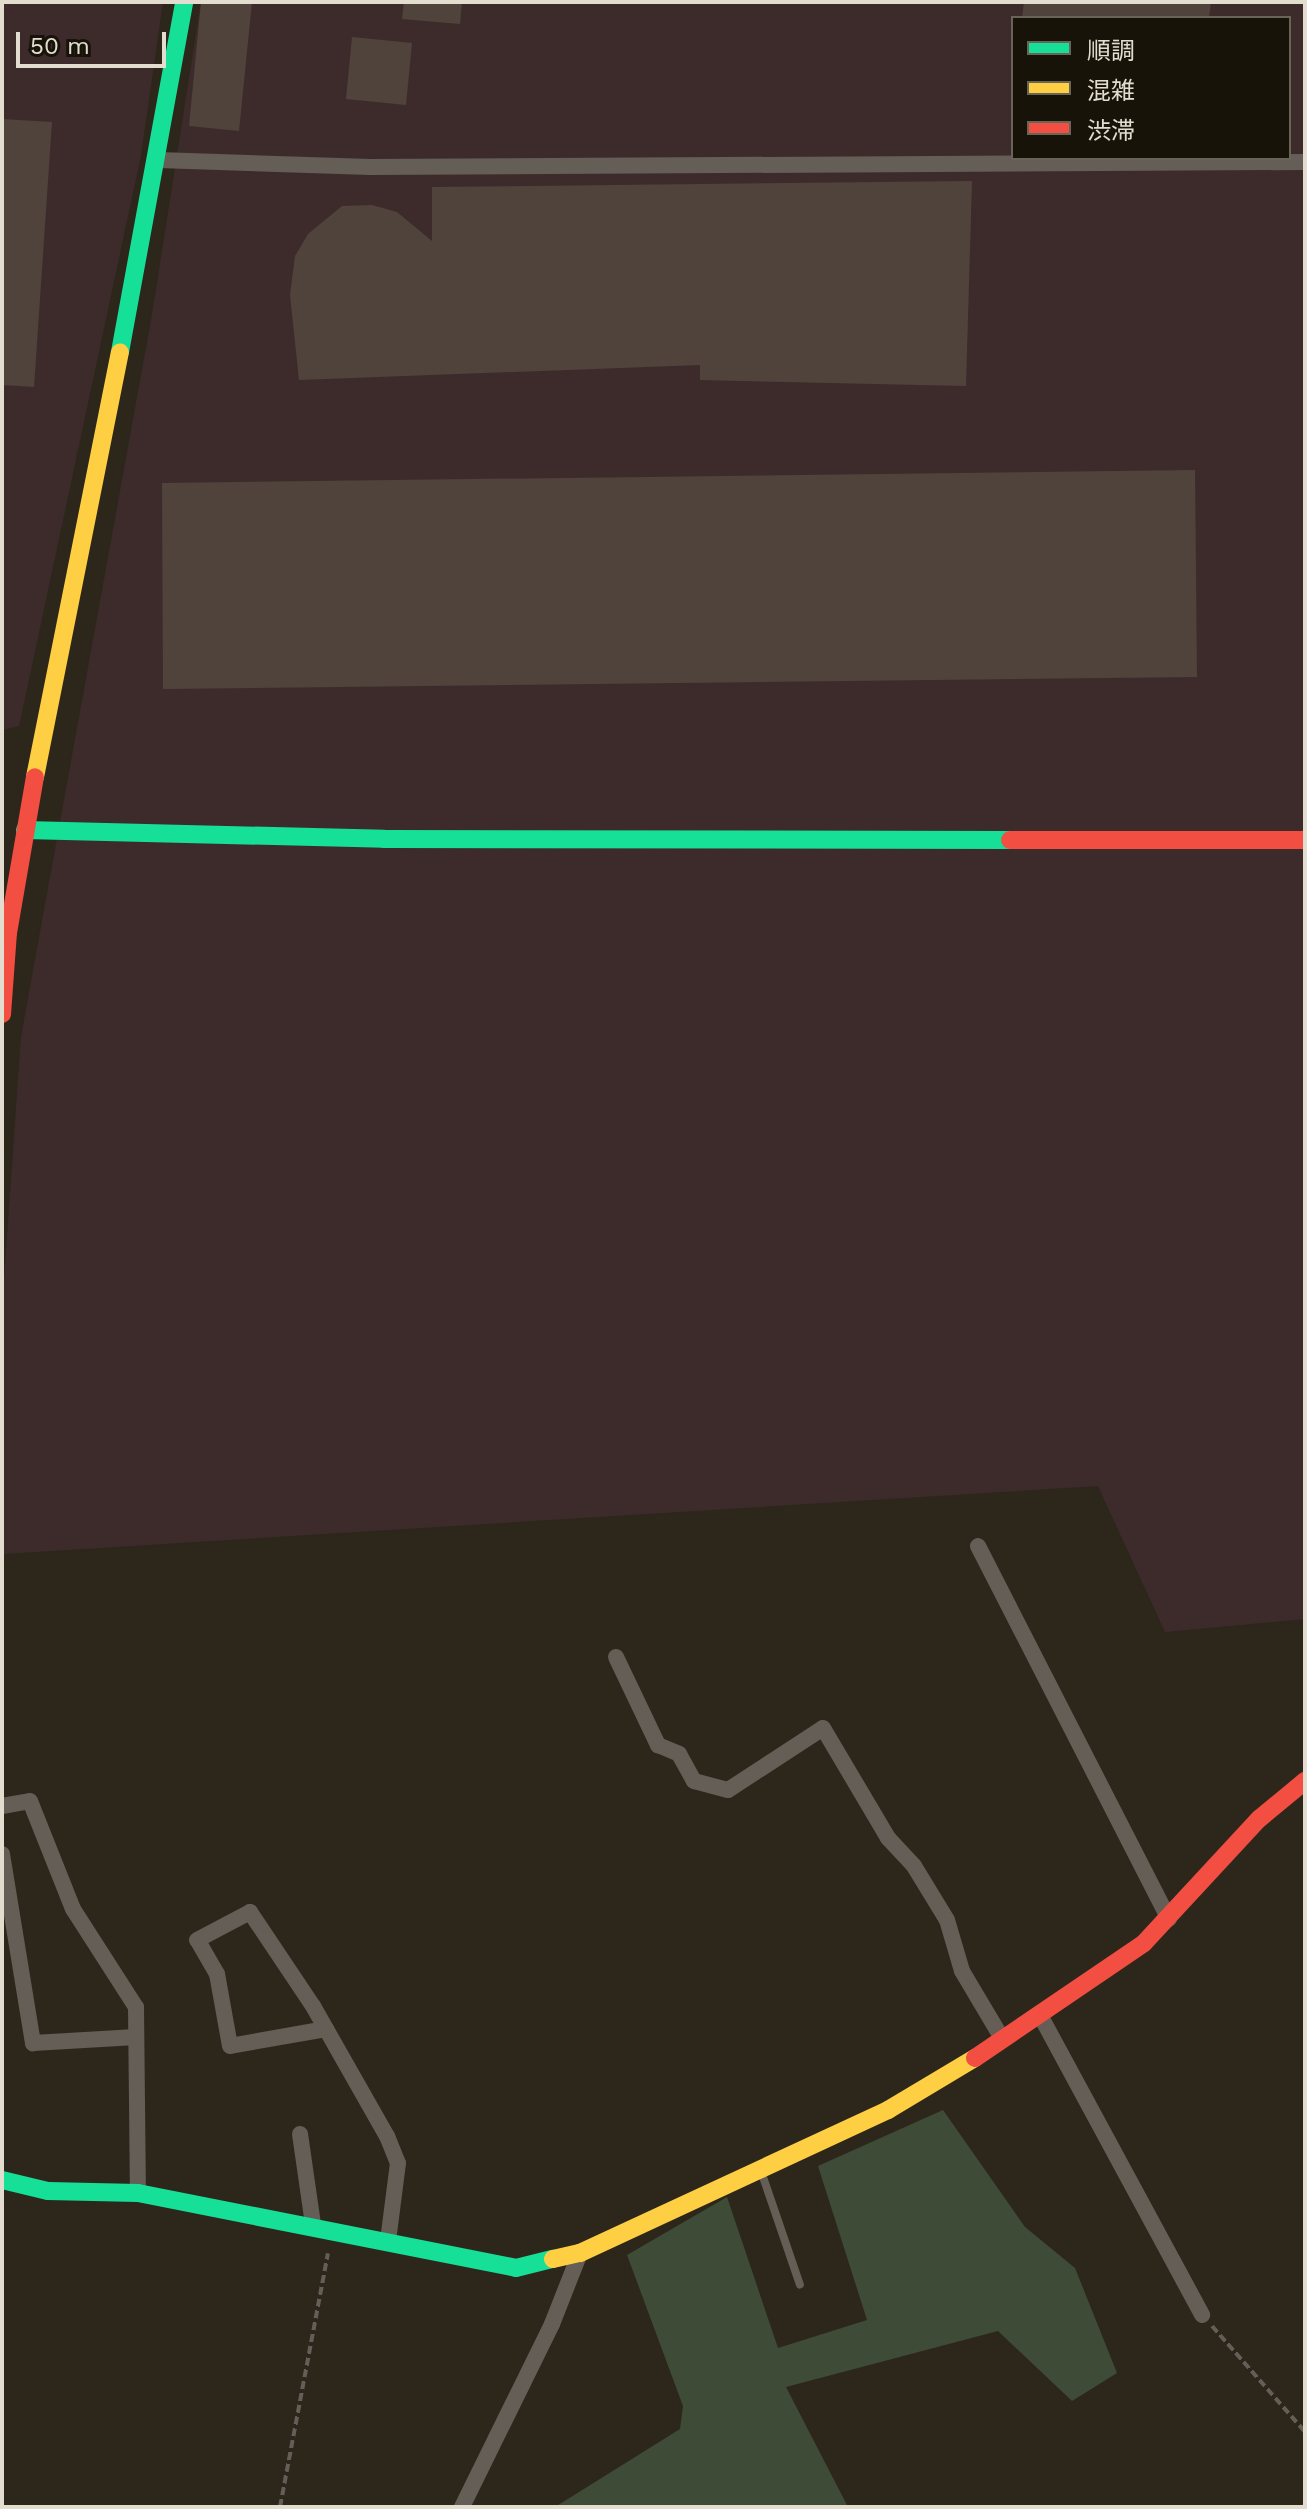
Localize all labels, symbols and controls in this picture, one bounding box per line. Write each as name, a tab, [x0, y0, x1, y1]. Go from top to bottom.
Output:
scale bar	[20, 16, 170, 66]
legend	[1011, 16, 1291, 160]
text: 50 m	[30, 32, 90, 60]
text: 順調	[1087, 37, 1135, 65]
text: 混雑	[1087, 77, 1135, 105]
text: 渋滞	[1087, 117, 1135, 145]

